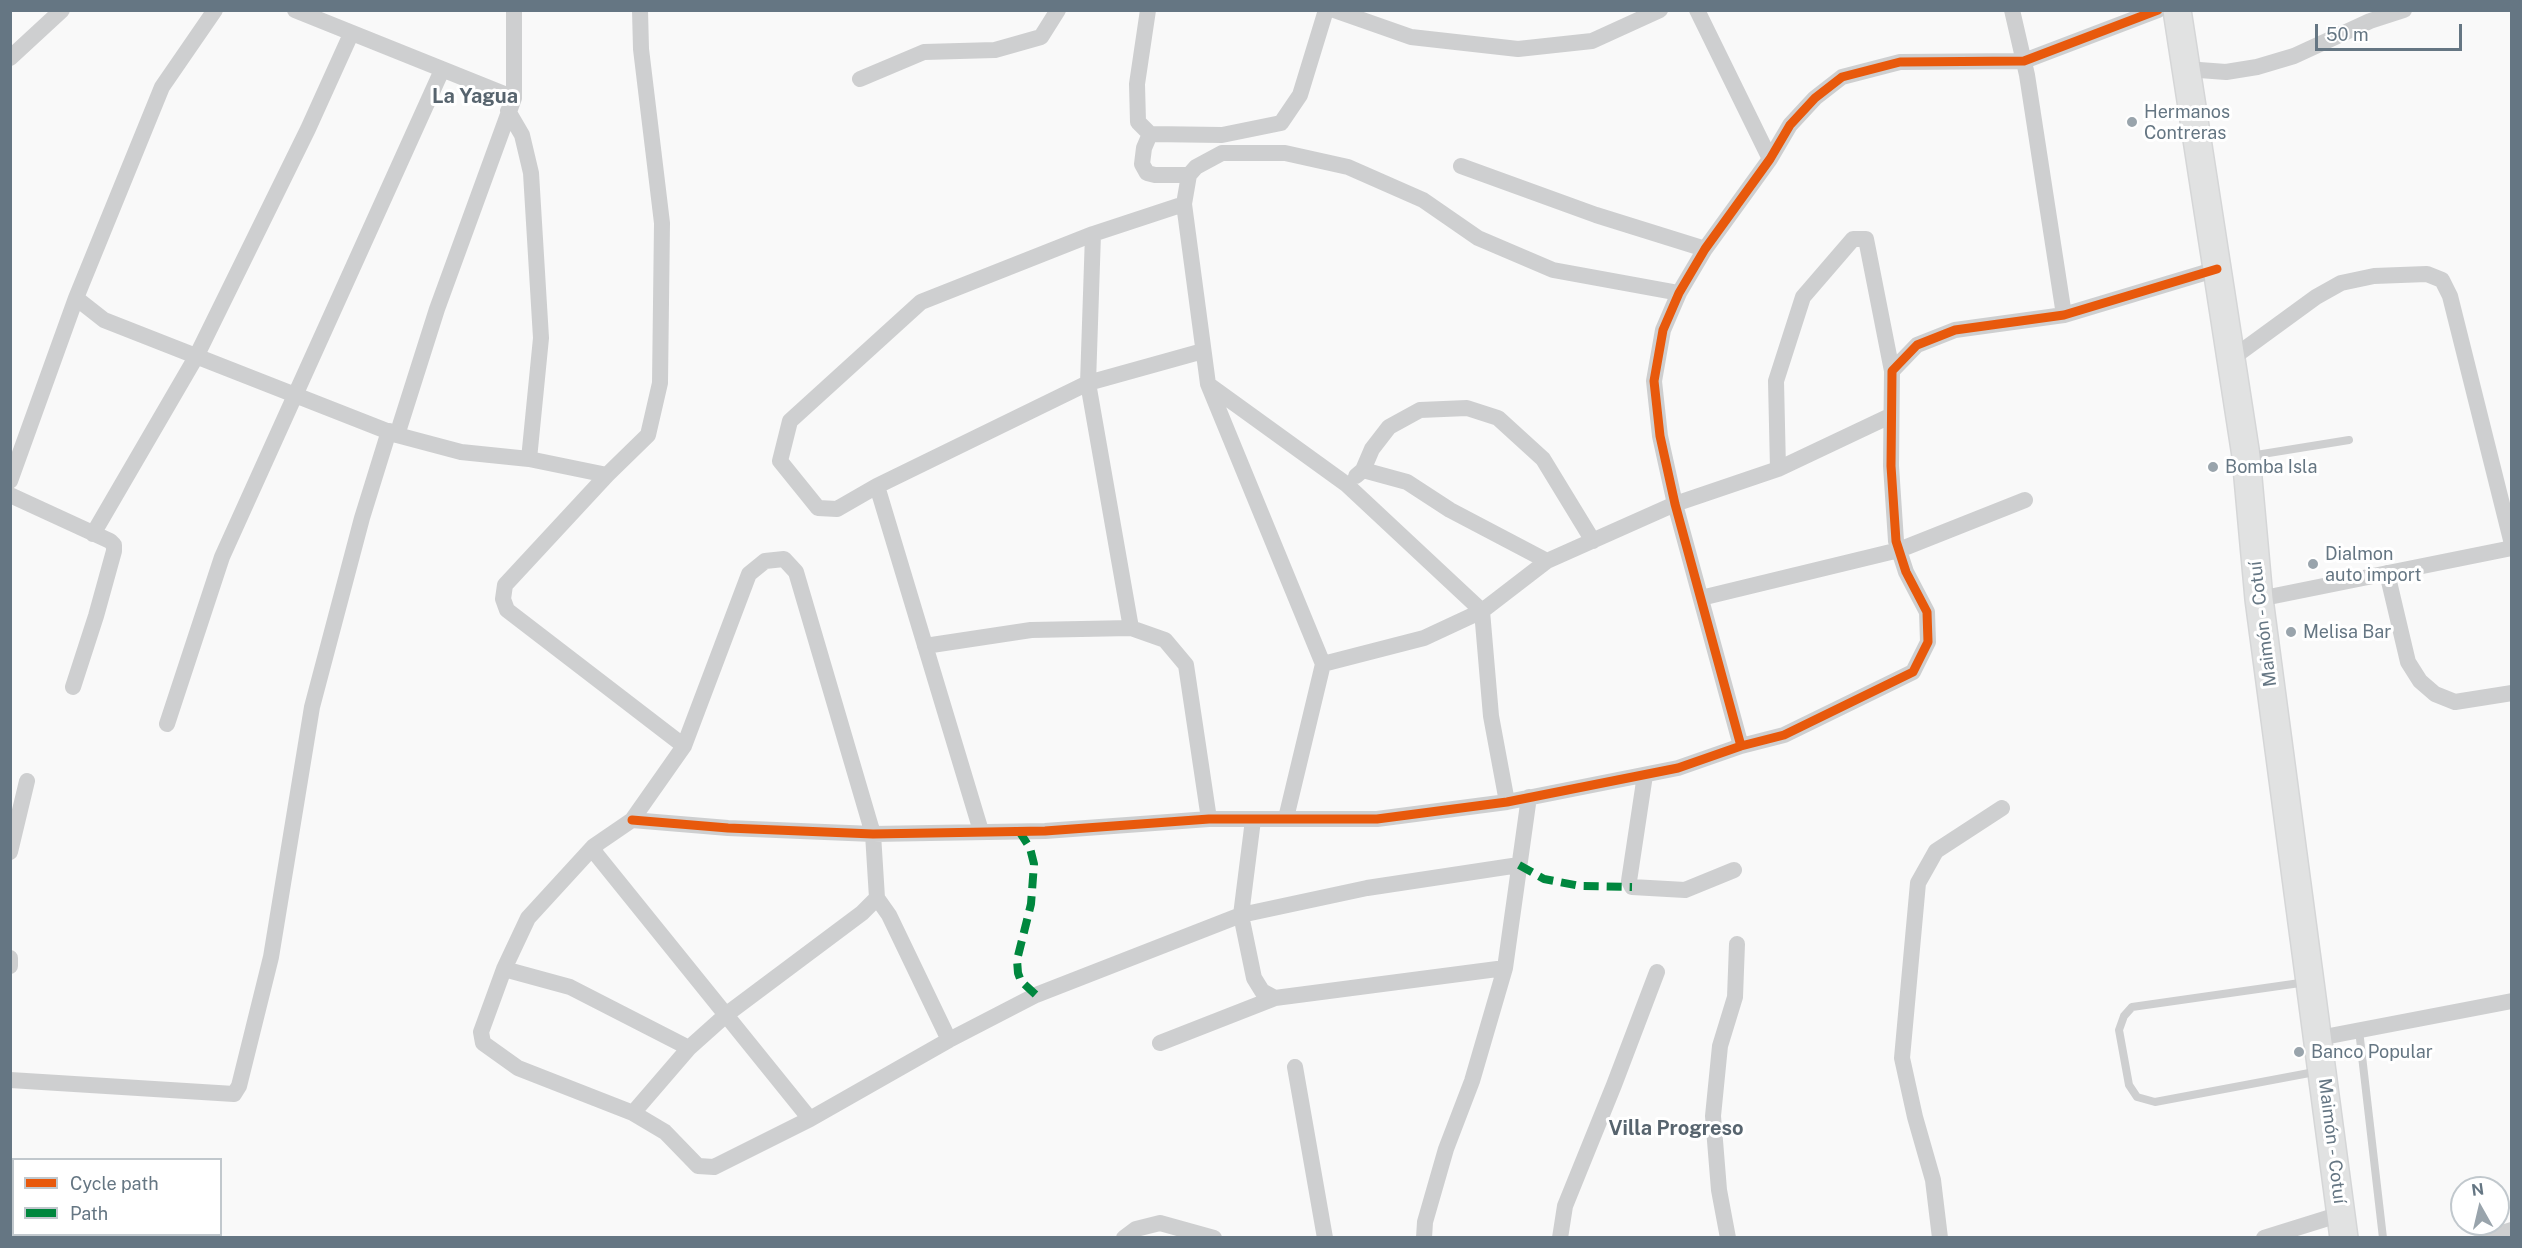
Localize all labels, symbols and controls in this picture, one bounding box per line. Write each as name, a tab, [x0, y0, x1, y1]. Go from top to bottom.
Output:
scale bar	[2318, 12, 2465, 50]
text: 50 m	[2326, 24, 2369, 45]
district label: La Yagua	[432, 85, 518, 109]
place label: Hermanos Contreras	[2144, 101, 2230, 144]
marker: Hermanos Contreras	[2125, 115, 2139, 129]
place label: Bomba Isla	[2225, 456, 2317, 478]
marker: Bomba Isla	[2206, 460, 2220, 474]
place label: Dialmon auto import	[2325, 543, 2422, 586]
marker: Dialmon auto import	[2306, 557, 2320, 571]
street label: Maimón - Cotuí	[2245, 560, 2281, 688]
place label: Melisa Bar	[2303, 621, 2391, 643]
marker: Melisa Bar	[2284, 625, 2298, 639]
place label: Banco Popular	[2311, 1041, 2433, 1063]
marker: Banco Popular	[2292, 1045, 2306, 1059]
street label: Maimón - Cotuí	[2314, 1077, 2350, 1205]
district label: Villa Progreso	[1608, 1117, 1744, 1141]
legend	[12, 1158, 222, 1236]
text: Cycle path	[70, 1173, 159, 1194]
north arrow	[2450, 1176, 2510, 1236]
text: N	[2470, 1179, 2485, 1200]
text: Path	[70, 1203, 108, 1224]

